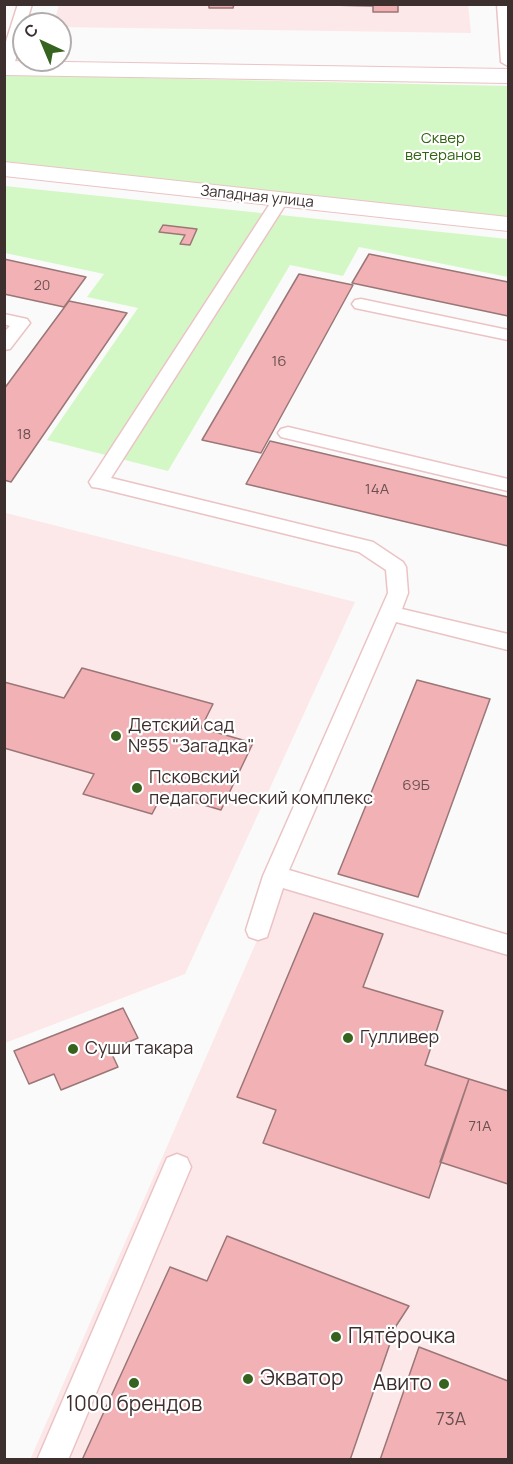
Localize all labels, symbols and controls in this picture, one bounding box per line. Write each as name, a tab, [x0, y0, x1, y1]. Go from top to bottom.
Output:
north arrow	[12, 12, 72, 72]
text: С	[19, 18, 43, 43]
park label: Сквер ветеранов	[405, 130, 481, 165]
street label: Западная улица	[199, 182, 315, 212]
house number: 20	[34, 278, 50, 294]
house number: 16	[271, 353, 287, 371]
house number: 18	[17, 426, 31, 444]
house number: 14А	[365, 481, 389, 499]
place label: Детский сад №55 "Загадка"	[128, 715, 255, 758]
marker: Детский сад №55 "Загадка"	[109, 729, 123, 743]
place label: Псковский педагогический комплекс	[149, 767, 373, 810]
house number: 69Б	[402, 777, 430, 795]
marker: Псковский педагогический комплекс	[130, 781, 144, 795]
place label: Гулливер	[360, 1027, 439, 1049]
marker: Гулливер	[341, 1031, 355, 1045]
place label: Суши такара	[85, 1038, 193, 1060]
marker: Суши такара	[66, 1042, 80, 1056]
house number: 71А	[469, 1118, 491, 1136]
place label: Пятёрочка	[348, 1324, 455, 1350]
marker: Пятёрочка	[329, 1330, 343, 1344]
place label: Экватор	[260, 1366, 343, 1392]
place label: Авито	[373, 1371, 432, 1397]
marker: Экватор	[241, 1372, 255, 1386]
marker: 1000 брендов	[127, 1376, 141, 1390]
marker: Авито	[437, 1377, 451, 1391]
place label: 1000 брендов	[66, 1392, 202, 1418]
house number: 73А	[436, 1409, 466, 1431]

